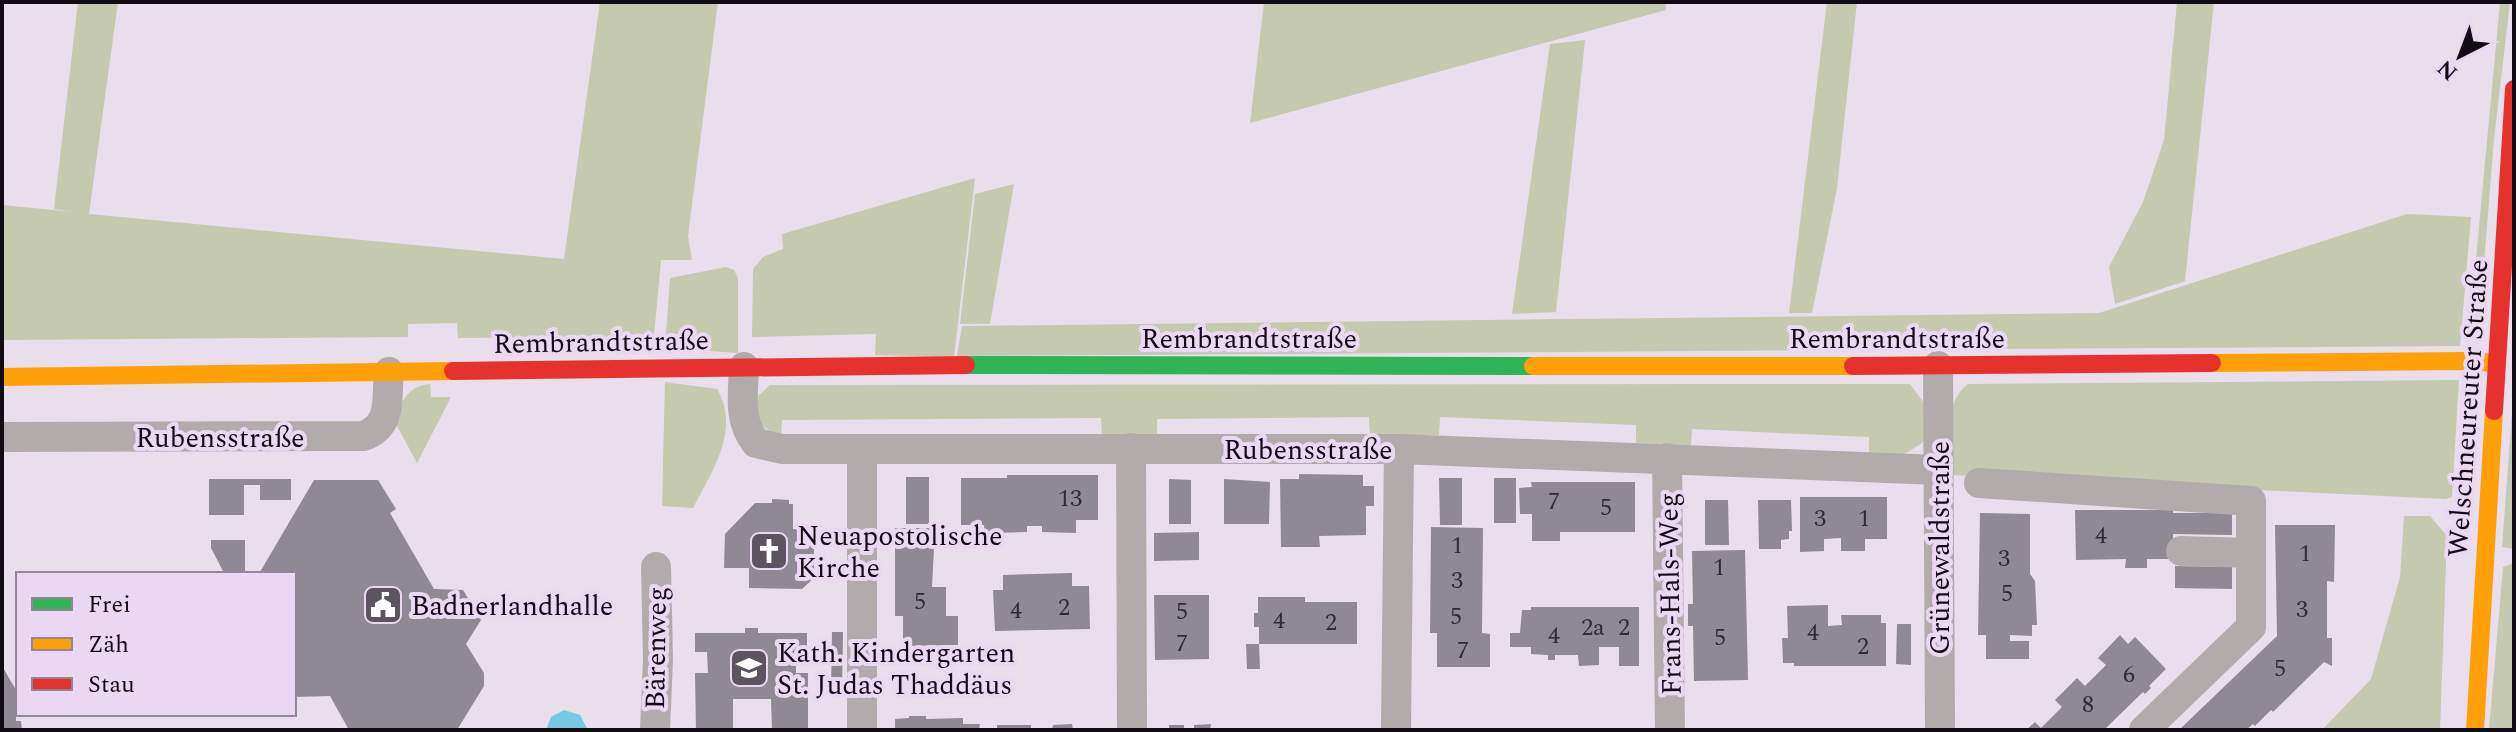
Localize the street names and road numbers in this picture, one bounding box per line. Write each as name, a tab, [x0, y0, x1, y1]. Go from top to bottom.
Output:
street label: Welschneureuter Straße	[2437, 258, 2500, 559]
street label: Rembrandtstraße	[1141, 318, 1357, 361]
street label: Rembrandtstraße	[1789, 318, 2005, 361]
street label: Rembrandtstraße	[493, 319, 709, 366]
street label: Rubensstraße	[135, 417, 305, 460]
street label: Rubensstraße	[1223, 429, 1393, 472]
street label: Grünewaldstraße	[1919, 441, 1962, 655]
street label: Frans-Hals-Weg	[1647, 492, 1694, 696]
street label: Bärenweg	[634, 586, 679, 710]

